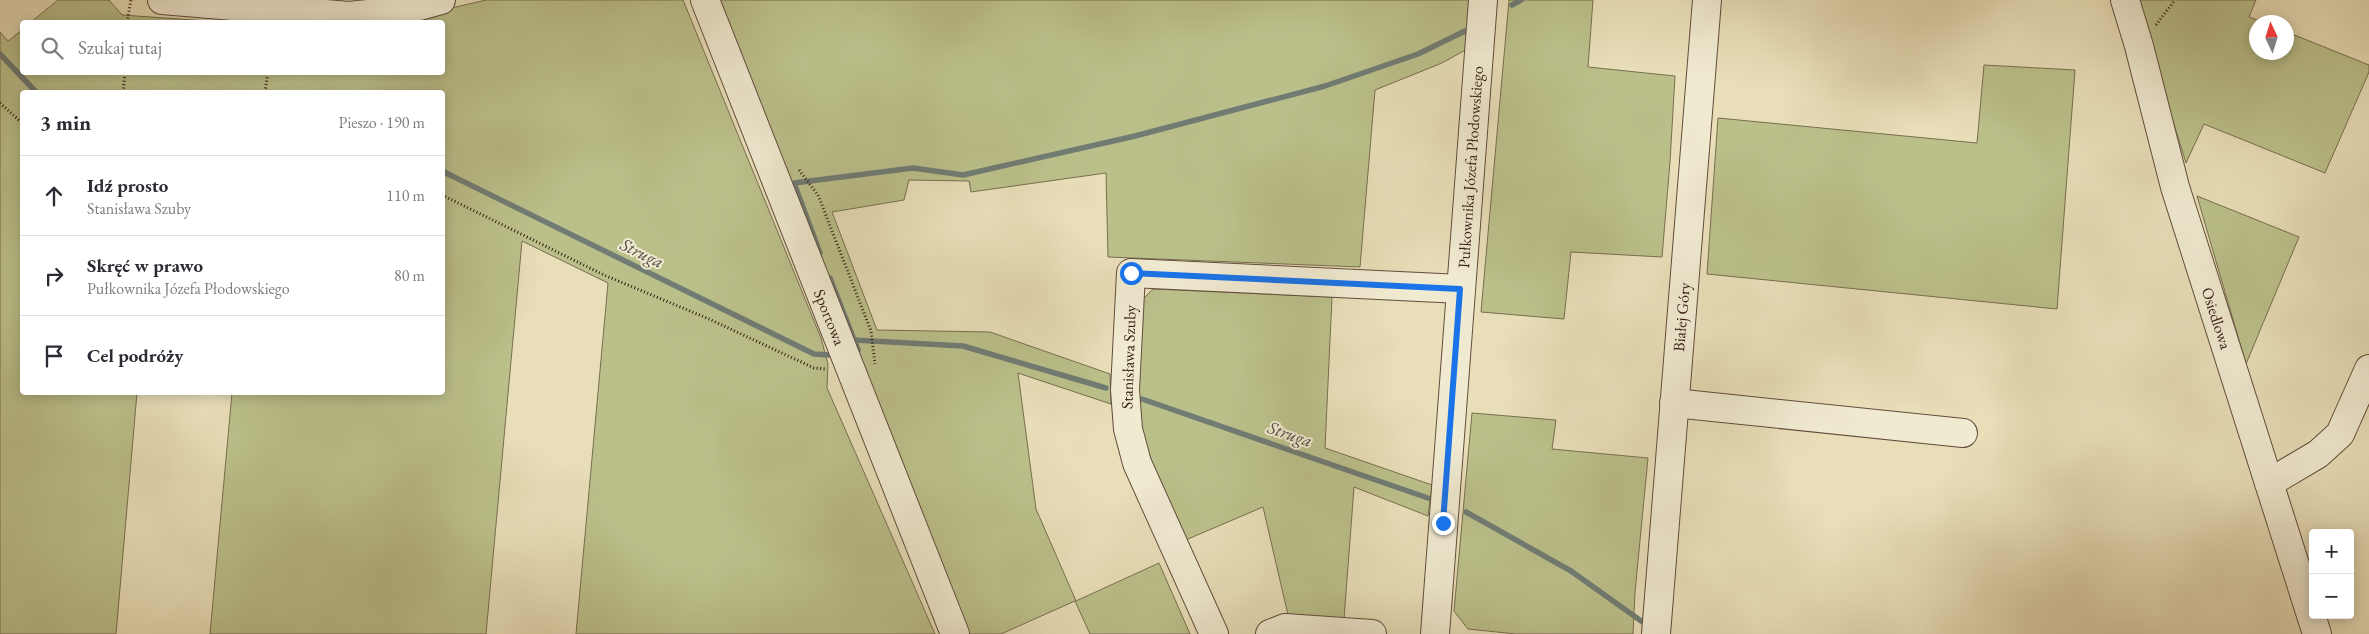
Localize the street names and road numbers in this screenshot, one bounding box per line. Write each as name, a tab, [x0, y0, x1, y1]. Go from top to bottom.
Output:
street label: Pułkownika Józefa Płodowskiego	[1453, 65, 1488, 269]
street label: Białej Góry	[1668, 281, 1695, 352]
street label: Osiedlowa	[2197, 284, 2237, 352]
street label: Sportowa	[809, 286, 851, 349]
street label: Stanisława Szuby	[1116, 304, 1141, 409]

